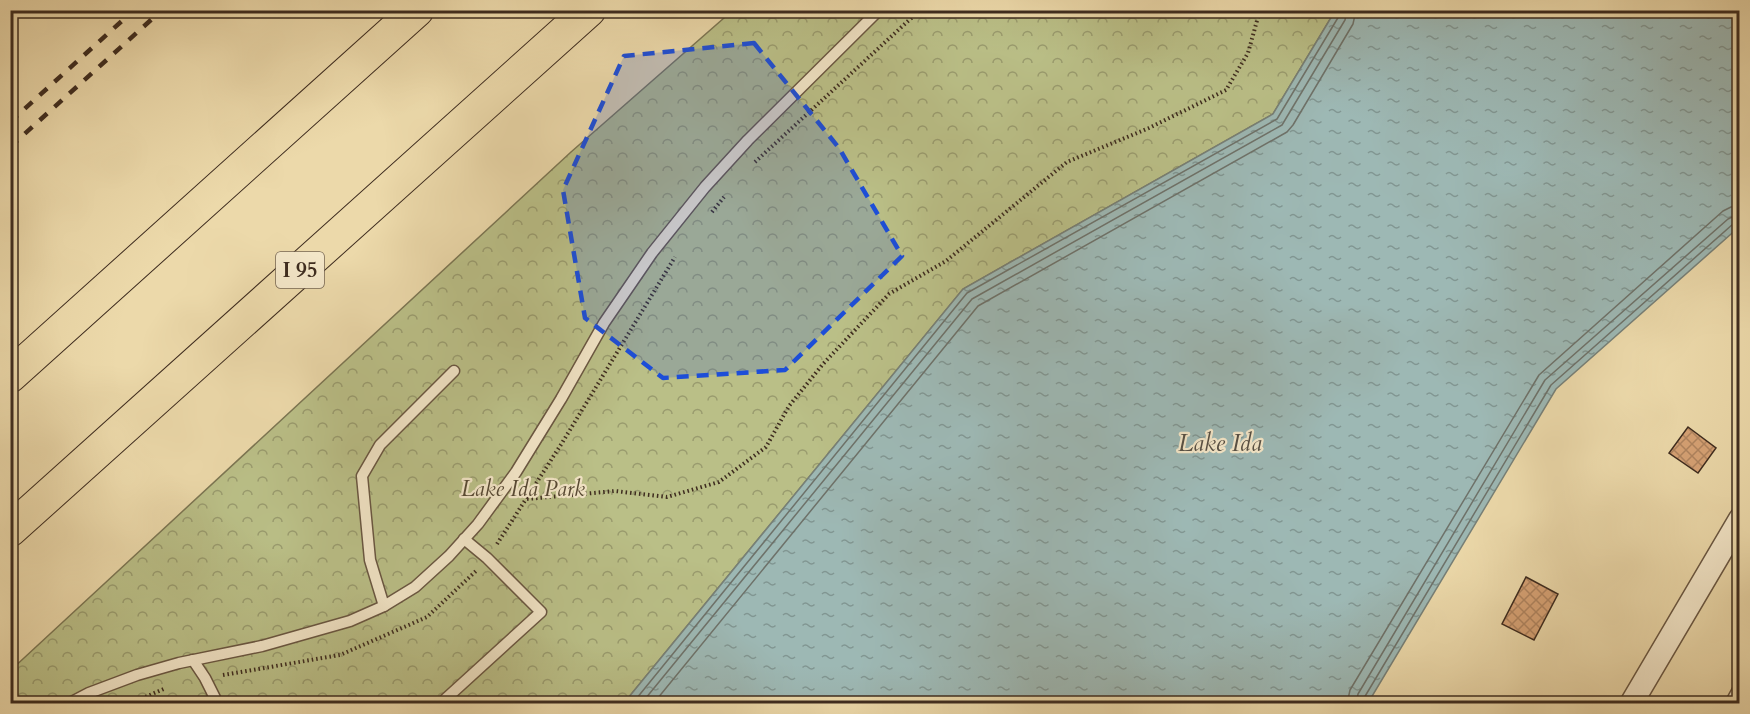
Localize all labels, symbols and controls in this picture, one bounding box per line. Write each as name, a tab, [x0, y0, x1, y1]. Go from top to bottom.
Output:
road number: I 95	[276, 252, 324, 288]
water label: Lake Ida	[1178, 427, 1262, 460]
park label: Lake Ida Park	[461, 474, 585, 504]

